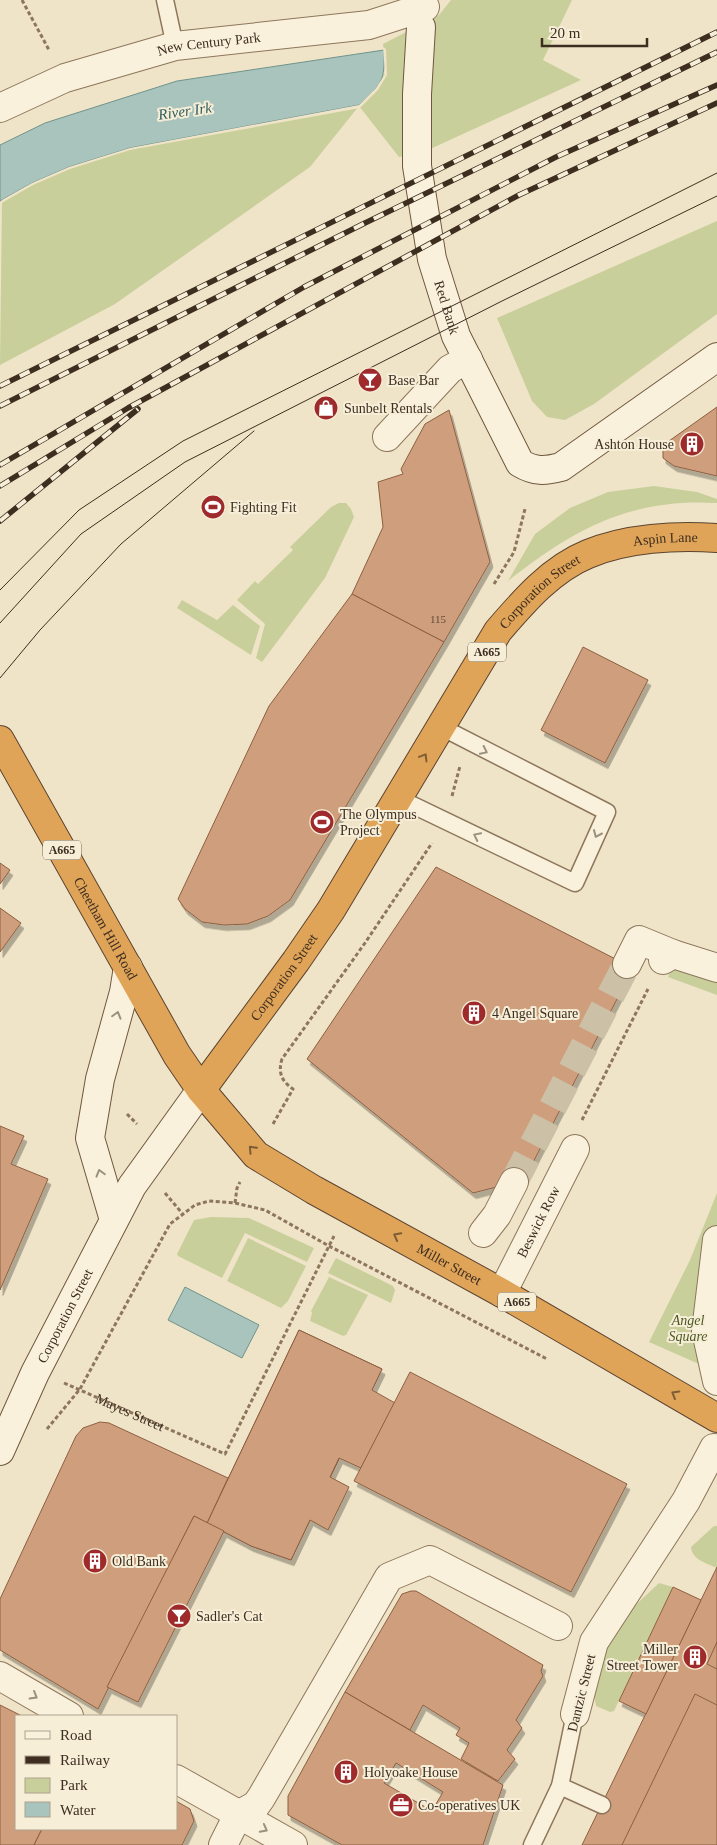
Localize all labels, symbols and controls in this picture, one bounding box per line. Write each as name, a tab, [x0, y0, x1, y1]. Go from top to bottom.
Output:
scale bar	[542, 15, 647, 47]
text: 20 m	[550, 25, 581, 41]
street label: New Century Park	[155, 30, 261, 59]
water label: River Irk	[156, 99, 213, 123]
street label: Red Bank	[431, 279, 462, 336]
bar icon: Base Bar	[357, 367, 383, 393]
place label: Base Bar	[388, 373, 439, 388]
shop icon: Sunbelt Rentals	[313, 395, 339, 421]
place label: Sunbelt Rentals	[344, 401, 432, 416]
building icon: Ashton House	[679, 431, 705, 457]
place label: Ashton House	[594, 437, 674, 452]
sports icon: Fighting Fit	[200, 494, 226, 520]
place label: Fighting Fit	[230, 500, 297, 515]
street label: Aspin Lane	[632, 530, 698, 549]
street label: Corporation Street	[496, 552, 583, 632]
house number: 115	[430, 613, 447, 625]
road number: A665	[468, 642, 506, 662]
one-way arrow	[479, 745, 488, 755]
one-way arrow	[417, 753, 427, 762]
place label: The Olympus Project	[340, 807, 417, 838]
sports icon: The Olympus Project	[309, 809, 335, 835]
one-way arrow	[593, 829, 604, 838]
one-way arrow	[473, 832, 482, 842]
road number: A665	[43, 840, 81, 860]
street label: Cheetham Hill Road	[71, 875, 140, 982]
street label: Corporation Street	[248, 931, 321, 1024]
building icon: 4 Angel Square	[461, 1000, 487, 1026]
place label: 4 Angel Square	[492, 1006, 578, 1021]
one-way arrow	[112, 1012, 122, 1020]
one-way arrow	[249, 1146, 258, 1155]
one-way arrow	[96, 1170, 106, 1178]
street label: Beswick Row	[514, 1183, 563, 1260]
one-way arrow	[393, 1232, 402, 1242]
street label: Miller Street	[414, 1241, 484, 1288]
street label: Corporation Street	[35, 1266, 96, 1366]
road number: A665	[498, 1292, 536, 1311]
park label: Angel Square	[668, 1313, 708, 1344]
one-way arrow	[671, 1390, 680, 1400]
street label: Mayes Street	[93, 1391, 166, 1434]
building icon: Old Bank	[82, 1548, 108, 1574]
place label: Old Bank	[112, 1554, 166, 1569]
bar icon: Sadler's Cat	[166, 1603, 192, 1629]
place label: Sadler's Cat	[196, 1609, 263, 1624]
place label: Miller Street Tower	[607, 1642, 678, 1673]
building icon: Miller Street Tower	[682, 1644, 708, 1670]
street label: Dantzic Street	[565, 1653, 598, 1734]
one-way arrow	[29, 1690, 38, 1700]
legend	[15, 1715, 178, 1830]
text: Road	[60, 1727, 92, 1743]
text: Railway	[60, 1752, 110, 1768]
building icon: Holyoake House	[333, 1759, 359, 1785]
place label: Holyoake House	[364, 1765, 458, 1780]
text: Park	[60, 1777, 88, 1793]
office icon: Co-operatives UK	[388, 1792, 414, 1818]
place label: Co-operatives UK	[418, 1798, 520, 1813]
text: Water	[60, 1802, 95, 1818]
one-way arrow	[259, 1823, 268, 1833]

